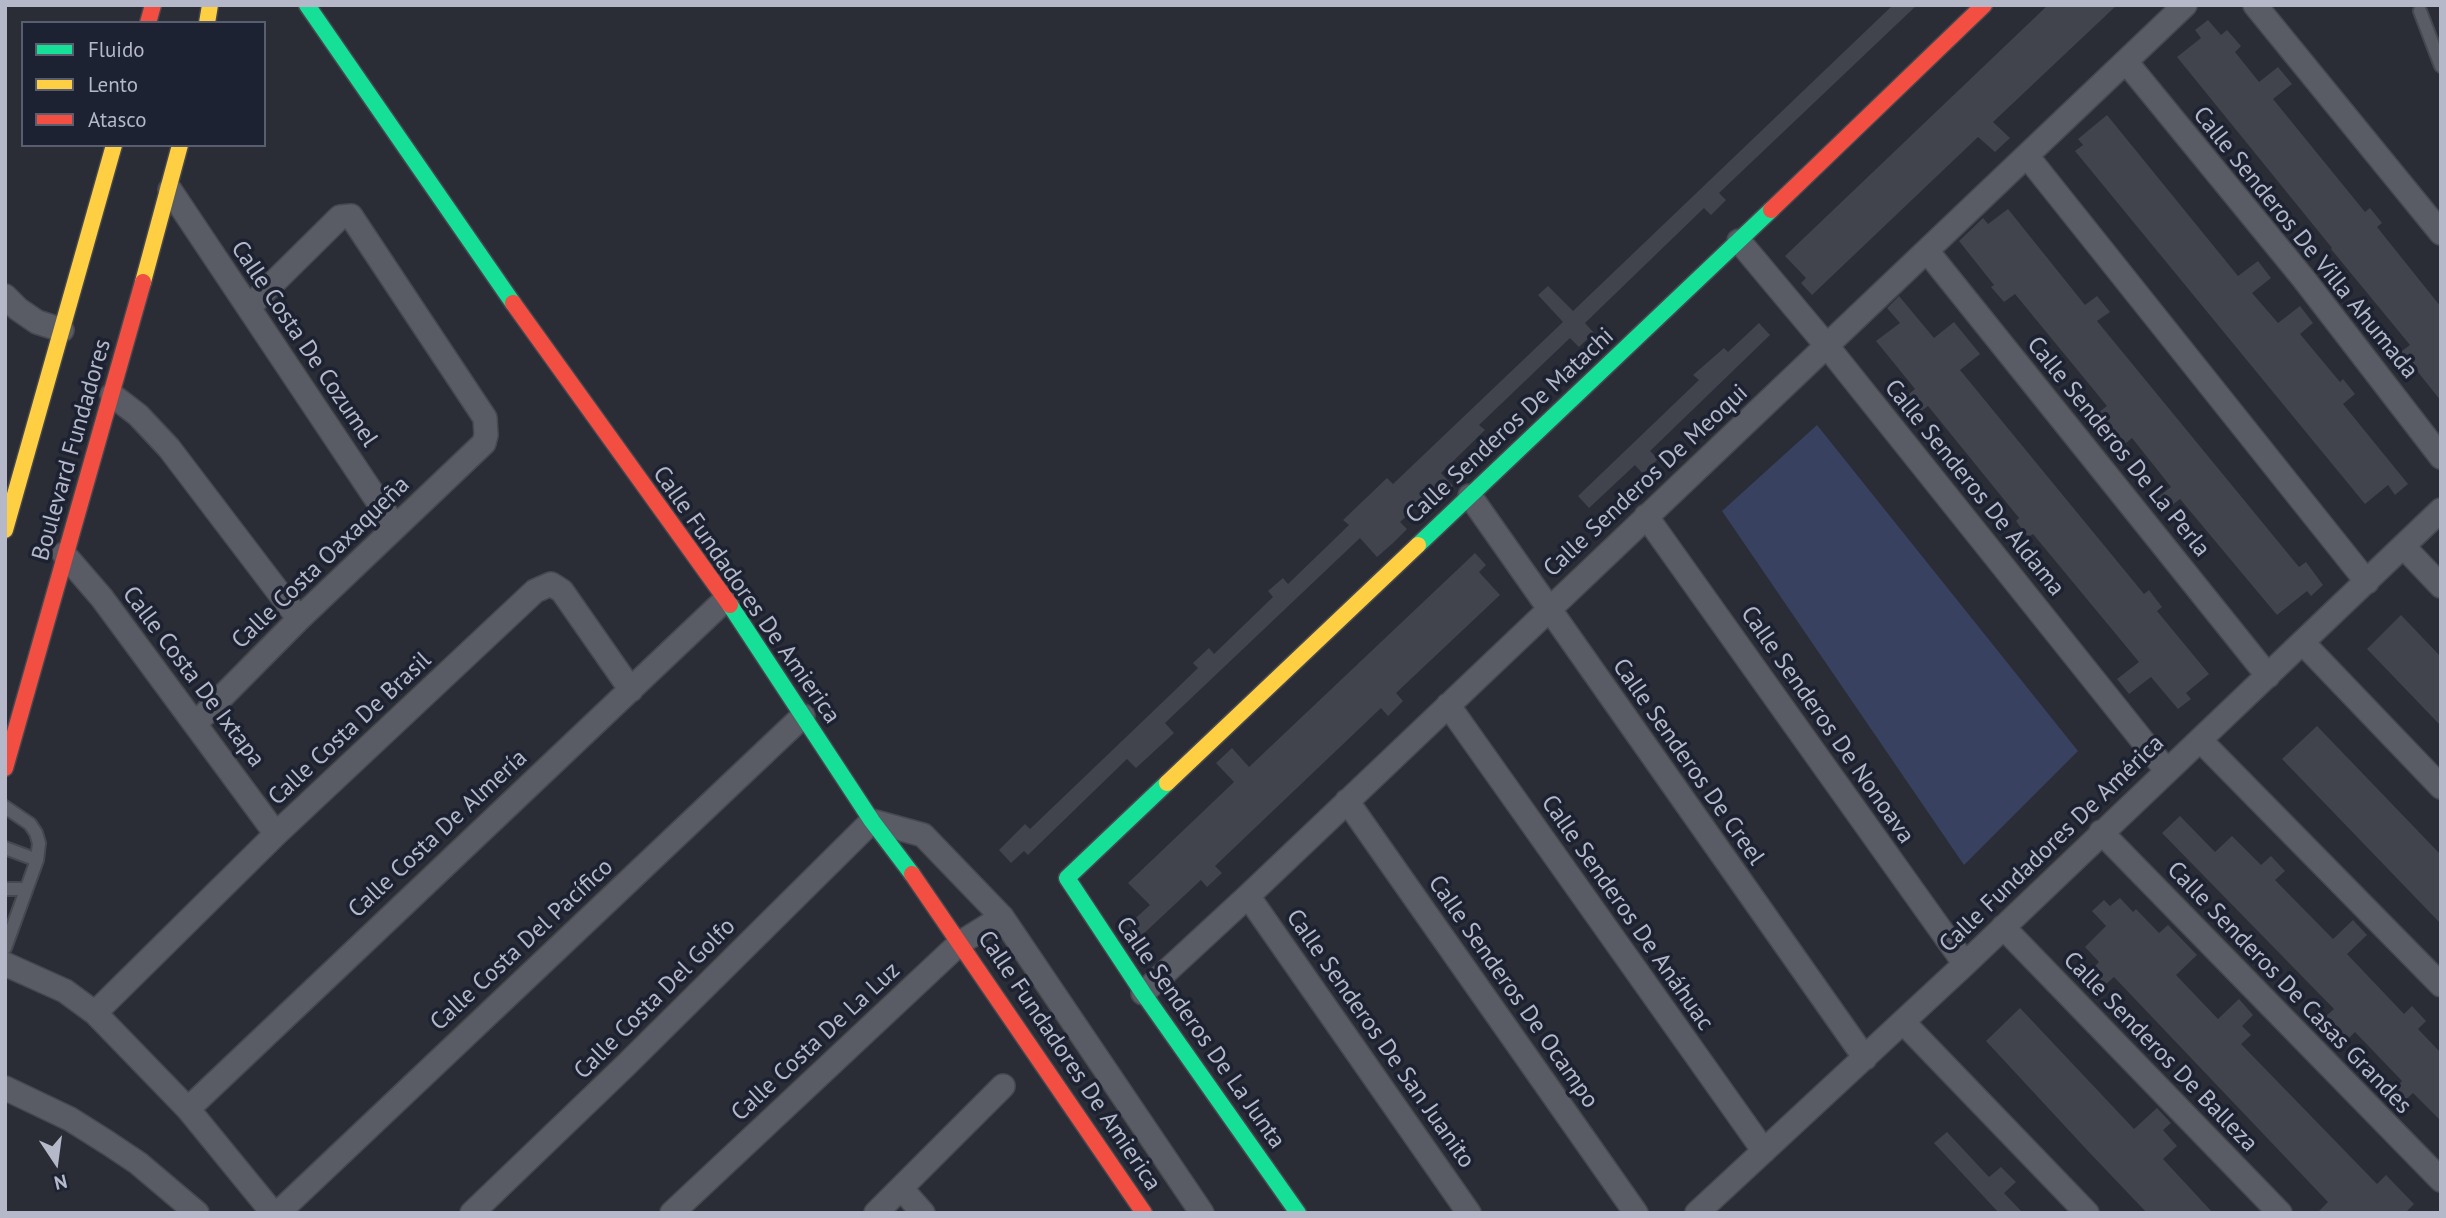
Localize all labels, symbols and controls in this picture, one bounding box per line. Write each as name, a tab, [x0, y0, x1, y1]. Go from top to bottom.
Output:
legend	[21, 21, 266, 147]
text: Fluido	[88, 36, 145, 63]
text: Lento	[88, 71, 138, 98]
street label: Calle Senderos De Villa Ahumada	[2186, 101, 2424, 385]
text: Atasco	[88, 106, 147, 133]
street label: Calle Costa De Cozumel	[224, 236, 384, 452]
street label: Calle Senderos De Matachi	[1400, 322, 1620, 530]
street label: Calle Senderos De La Perla	[2020, 331, 2216, 563]
street label: Boulevard Fundadores	[27, 336, 117, 564]
street label: Calle Senderos De Aldama	[1878, 374, 2070, 602]
street label: Calle Senderos De Meoqui	[1538, 379, 1754, 583]
street label: Calle Fundadores De Amierica	[646, 461, 846, 729]
street label: Calle Costa Oaxaqueña	[226, 471, 416, 655]
street label: Calle Costa De Ixtapa	[116, 581, 270, 773]
street label: Calle Senderos De Nonoava	[1734, 601, 1920, 849]
street label: Calle Costa De Brasil	[263, 646, 437, 812]
street label: Calle Senderos De Creel	[1606, 653, 1770, 871]
street label: Calle Fundadores De América	[1934, 729, 2170, 959]
street label: Calle Costa De Almería	[343, 744, 533, 924]
street label: Calle Senderos De Anáhuac	[1535, 790, 1719, 1036]
street label: Calle Costa Del Pacífico	[425, 853, 619, 1037]
street label: Calle Senderos De Casas Grandes	[2161, 856, 2417, 1120]
street label: Calle Senderos De Ocampo	[1422, 870, 1604, 1114]
street label: Calle Senderos De San Juanito	[1280, 904, 1480, 1174]
street label: Calle Costa Del Golfo	[568, 912, 742, 1086]
street label: Calle Senderos De La Junta	[1109, 912, 1291, 1154]
street label: Calle Fundadores De Amierica	[971, 925, 1167, 1197]
street label: Calle Senderos De Balleza	[2057, 946, 2263, 1158]
street label: Calle Costa De La Luz	[726, 956, 906, 1128]
north arrow	[21, 1127, 91, 1197]
text: N	[52, 1169, 70, 1196]

